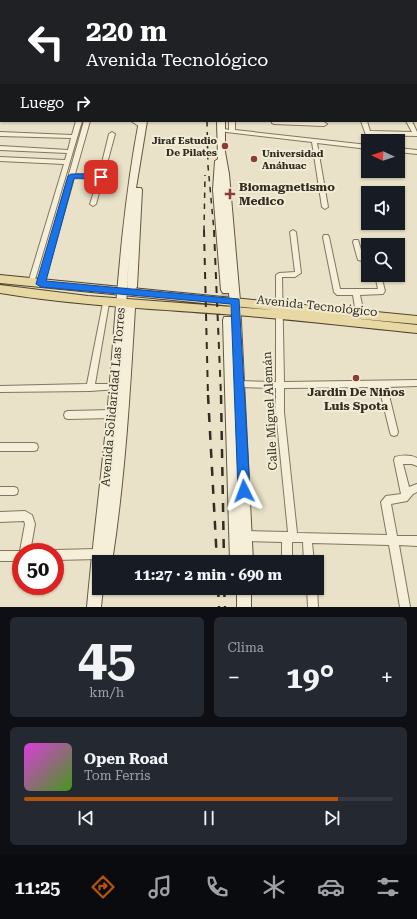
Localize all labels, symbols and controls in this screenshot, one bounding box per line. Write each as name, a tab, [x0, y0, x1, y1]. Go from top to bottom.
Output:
text: 220 m	[86, 15, 167, 48]
icon: left	[20, 16, 72, 68]
text: Avenida Tecnológico	[86, 49, 268, 70]
icon: right	[72, 92, 94, 114]
text: Luego	[20, 94, 64, 112]
north arrow	[361, 134, 405, 178]
map controls	[361, 134, 405, 282]
place label: Jiraf Estudio De Pilates	[152, 135, 218, 158]
marker: Jiraf Estudio De Pilates	[220, 141, 230, 151]
place label: Universidad Anáhuac	[262, 148, 324, 171]
marker: Universidad Anáhuac	[249, 154, 259, 164]
pin	[84, 160, 118, 194]
icon: arrive	[90, 166, 112, 188]
place label: Biomagnetismo Medico	[239, 180, 335, 208]
button: sound	[361, 186, 405, 230]
marker: Biomagnetismo Medico	[224, 188, 236, 200]
button: search	[361, 238, 405, 282]
street label: Avenida Tecnológico	[256, 293, 378, 319]
street label: Avenida Solidaridad Las Torres	[98, 306, 128, 487]
street label: Calle Miguel Alemán	[260, 351, 280, 471]
marker: Jardin De Niños Luis Spota	[351, 373, 361, 383]
place label: Jardin De Niños Luis Spota	[307, 385, 405, 413]
position arrow	[223, 470, 265, 512]
speed limit sign: 50	[12, 543, 64, 595]
text: 11:27 · 2 min · 690 m	[134, 566, 282, 584]
text: 45	[78, 628, 136, 689]
text: Clima	[228, 640, 264, 655]
text: 19°	[286, 660, 335, 695]
text: −	[228, 665, 240, 690]
text: +	[381, 665, 393, 690]
text: km/h	[89, 685, 124, 700]
text: Open Road	[84, 750, 168, 768]
text: Tom Ferris	[84, 768, 150, 783]
icon: previous	[75, 807, 97, 829]
icon: pause	[198, 807, 220, 829]
icon: next	[321, 807, 343, 829]
icon: directions	[89, 873, 117, 901]
icon: music	[146, 873, 174, 901]
icon: phone	[203, 873, 231, 901]
icon: climate	[260, 873, 288, 901]
icon: car	[317, 873, 345, 901]
icon: filters	[374, 873, 402, 901]
text: 11:25	[15, 877, 60, 898]

